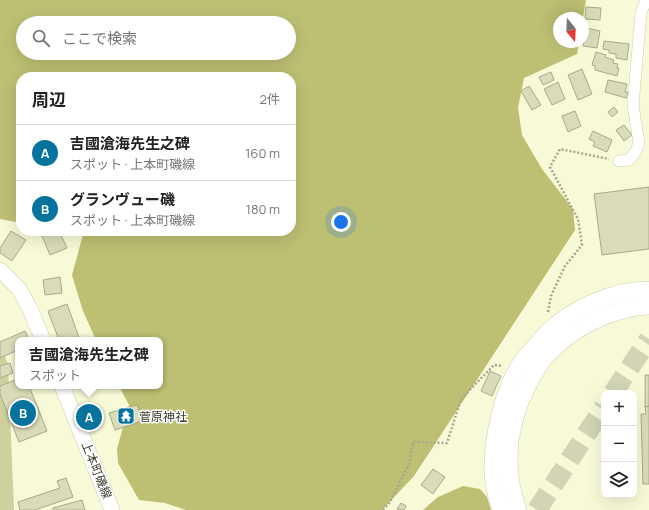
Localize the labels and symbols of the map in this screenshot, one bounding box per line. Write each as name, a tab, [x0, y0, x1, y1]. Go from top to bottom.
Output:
north arrow	[553, 12, 589, 48]
your location	[331, 212, 351, 232]
pin: B	[10, 398, 36, 428]
pin: A	[76, 402, 102, 432]
temple icon: 菅原神社	[116, 406, 136, 426]
place label: 菅原神社	[139, 408, 187, 425]
street label: 上本町磯線	[78, 439, 116, 501]

